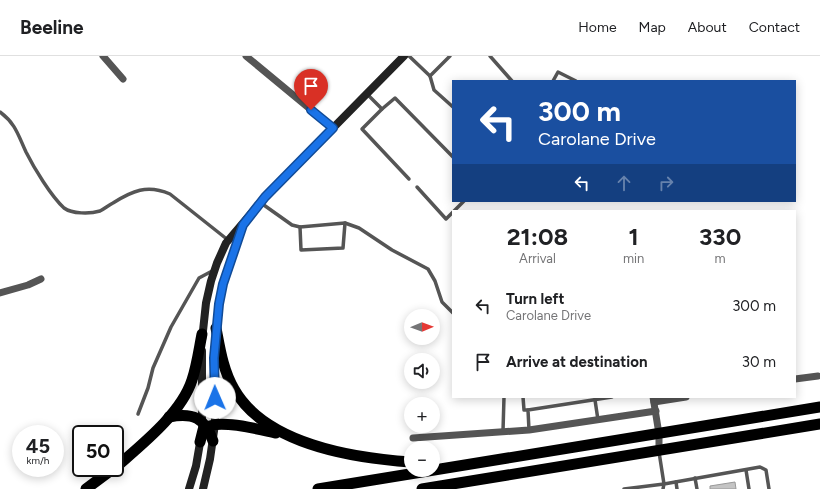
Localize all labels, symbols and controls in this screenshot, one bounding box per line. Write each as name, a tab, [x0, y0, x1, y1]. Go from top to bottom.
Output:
text: Beeline	[20, 16, 84, 39]
text: Home	[578, 19, 617, 36]
text: Map	[639, 19, 666, 36]
text: About	[688, 19, 727, 36]
text: Contact	[749, 19, 800, 36]
pin	[294, 69, 328, 110]
icon: arrive	[300, 75, 322, 97]
text: 300 m	[538, 94, 621, 128]
icon: left	[472, 96, 524, 148]
text: Carolane Drive	[538, 128, 656, 150]
icon: left	[571, 172, 593, 194]
icon: ahead	[613, 172, 635, 194]
icon: right	[655, 172, 677, 194]
text: 21:08	[507, 222, 568, 251]
text: 1	[629, 222, 639, 251]
text: 330	[699, 222, 741, 251]
text: Arrival	[519, 251, 556, 266]
text: min	[623, 251, 644, 266]
text: m	[715, 251, 726, 266]
text: Turn left	[506, 290, 564, 308]
icon: left	[472, 295, 494, 317]
text: 300 m	[732, 297, 776, 315]
text: Carolane Drive	[506, 308, 591, 323]
north arrow	[404, 309, 440, 345]
map controls	[404, 309, 440, 477]
icon: arrive	[472, 351, 494, 373]
button: sound	[404, 353, 440, 389]
text: Arrive at destination	[506, 353, 647, 371]
text: 30 m	[742, 353, 776, 371]
position arrow	[194, 377, 236, 419]
button: +	[404, 397, 440, 433]
speed limit sign: 50	[72, 425, 124, 477]
text: 45	[26, 434, 50, 458]
button: −	[404, 441, 440, 477]
text: km/h	[27, 454, 49, 467]

